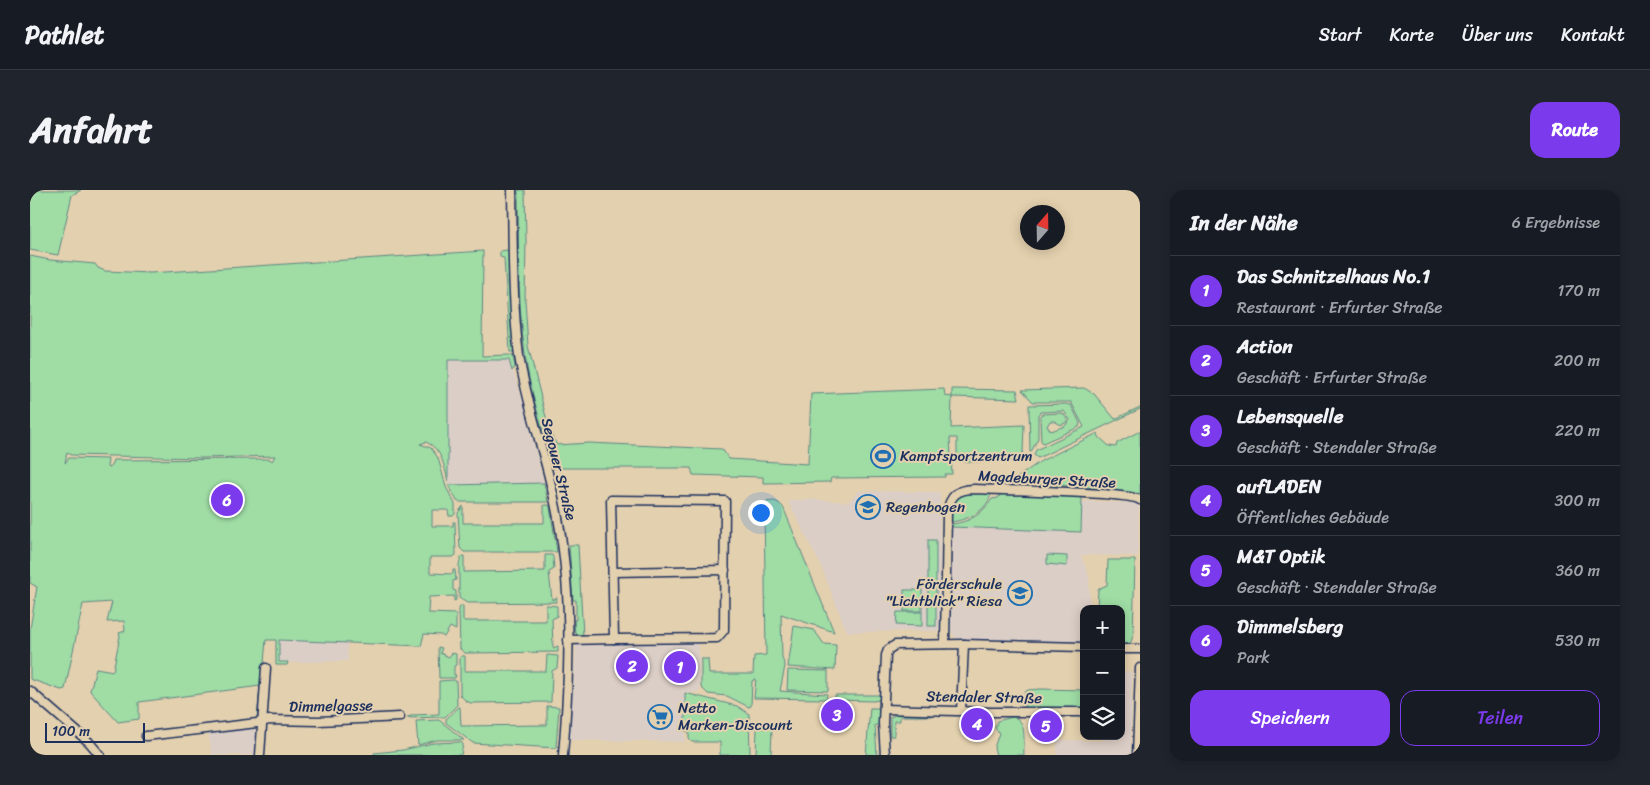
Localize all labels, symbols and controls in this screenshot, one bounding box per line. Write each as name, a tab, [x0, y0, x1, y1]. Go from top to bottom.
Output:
text: Pathlet	[25, 14, 104, 56]
text: Start	[1319, 19, 1362, 51]
text: Karte	[1390, 19, 1434, 51]
text: Über uns	[1462, 19, 1533, 51]
text: Kontakt	[1561, 19, 1625, 51]
text: Anfahrt	[30, 99, 153, 161]
button: Route	[1530, 102, 1620, 158]
text: In der Nähe	[1190, 204, 1298, 242]
north arrow	[1020, 205, 1065, 250]
text: 6 Ergebnisse	[1512, 208, 1600, 237]
text: Das Schnitzelhaus No.1	[1237, 260, 1430, 293]
text: 1	[1203, 276, 1209, 305]
text: 170 m	[1557, 276, 1600, 305]
text: Restaurant · Erfurter Straße	[1237, 293, 1443, 322]
text: Action	[1237, 330, 1292, 363]
text: 2	[1201, 346, 1211, 375]
text: 200 m	[1554, 346, 1600, 375]
text: Geschäft · Erfurter Straße	[1237, 363, 1427, 392]
text: Lebensquelle	[1237, 400, 1344, 433]
street label: Segouer Straße	[534, 415, 584, 523]
text: 3	[1202, 416, 1210, 445]
text: 220 m	[1555, 416, 1600, 445]
text: Geschäft · Stendaler Straße	[1237, 433, 1437, 462]
sports icon: Kampfsportzentrum	[870, 443, 896, 469]
place label: Kampfsportzentrum	[900, 443, 1033, 469]
street label: Magdeburger Straße	[978, 462, 1116, 496]
text: aufLADEN	[1237, 470, 1322, 503]
pin: 6	[211, 481, 243, 519]
text: 4	[1201, 486, 1211, 515]
text: 300 m	[1555, 486, 1600, 515]
school or university icon: Regenbogen	[855, 494, 881, 520]
place label: Regenbogen	[886, 494, 965, 520]
your location	[748, 500, 774, 526]
text: Öffentliches Gebäude	[1237, 503, 1389, 532]
text: M&T Optik	[1237, 540, 1326, 573]
text: 5	[1201, 556, 1211, 585]
text: 360 m	[1556, 556, 1600, 585]
place label: Förderschule "Lichtblick" Riesa	[886, 571, 1002, 614]
text: Geschäft · Stendaler Straße	[1237, 573, 1437, 602]
school or university icon: Förderschule "Lichtblick" Riesa	[1007, 580, 1033, 606]
map controls	[1080, 605, 1125, 740]
button: +	[1080, 605, 1125, 650]
text: Dimmelsberg	[1237, 610, 1343, 643]
text: 6	[1201, 626, 1211, 655]
text: 530 m	[1555, 626, 1600, 655]
text: Park	[1237, 643, 1270, 672]
pin: 2	[616, 647, 648, 685]
pin: 1	[664, 648, 696, 686]
button: −	[1080, 650, 1125, 695]
street label: Stendaler Straße	[926, 683, 1042, 711]
button: Speichern	[1190, 690, 1390, 746]
button: Teilen	[1400, 690, 1600, 746]
street label: Dimmelgasse	[289, 692, 374, 720]
place label: Netto Marken-Discount	[678, 695, 793, 738]
button: layers	[1080, 695, 1125, 740]
pin: 3	[821, 696, 853, 734]
supermarket icon: Netto Marken-Discount	[647, 704, 673, 730]
pin: 4	[961, 705, 993, 743]
pin: 5	[1030, 707, 1062, 745]
text: 100 m	[52, 719, 90, 744]
scale bar	[45, 720, 145, 743]

